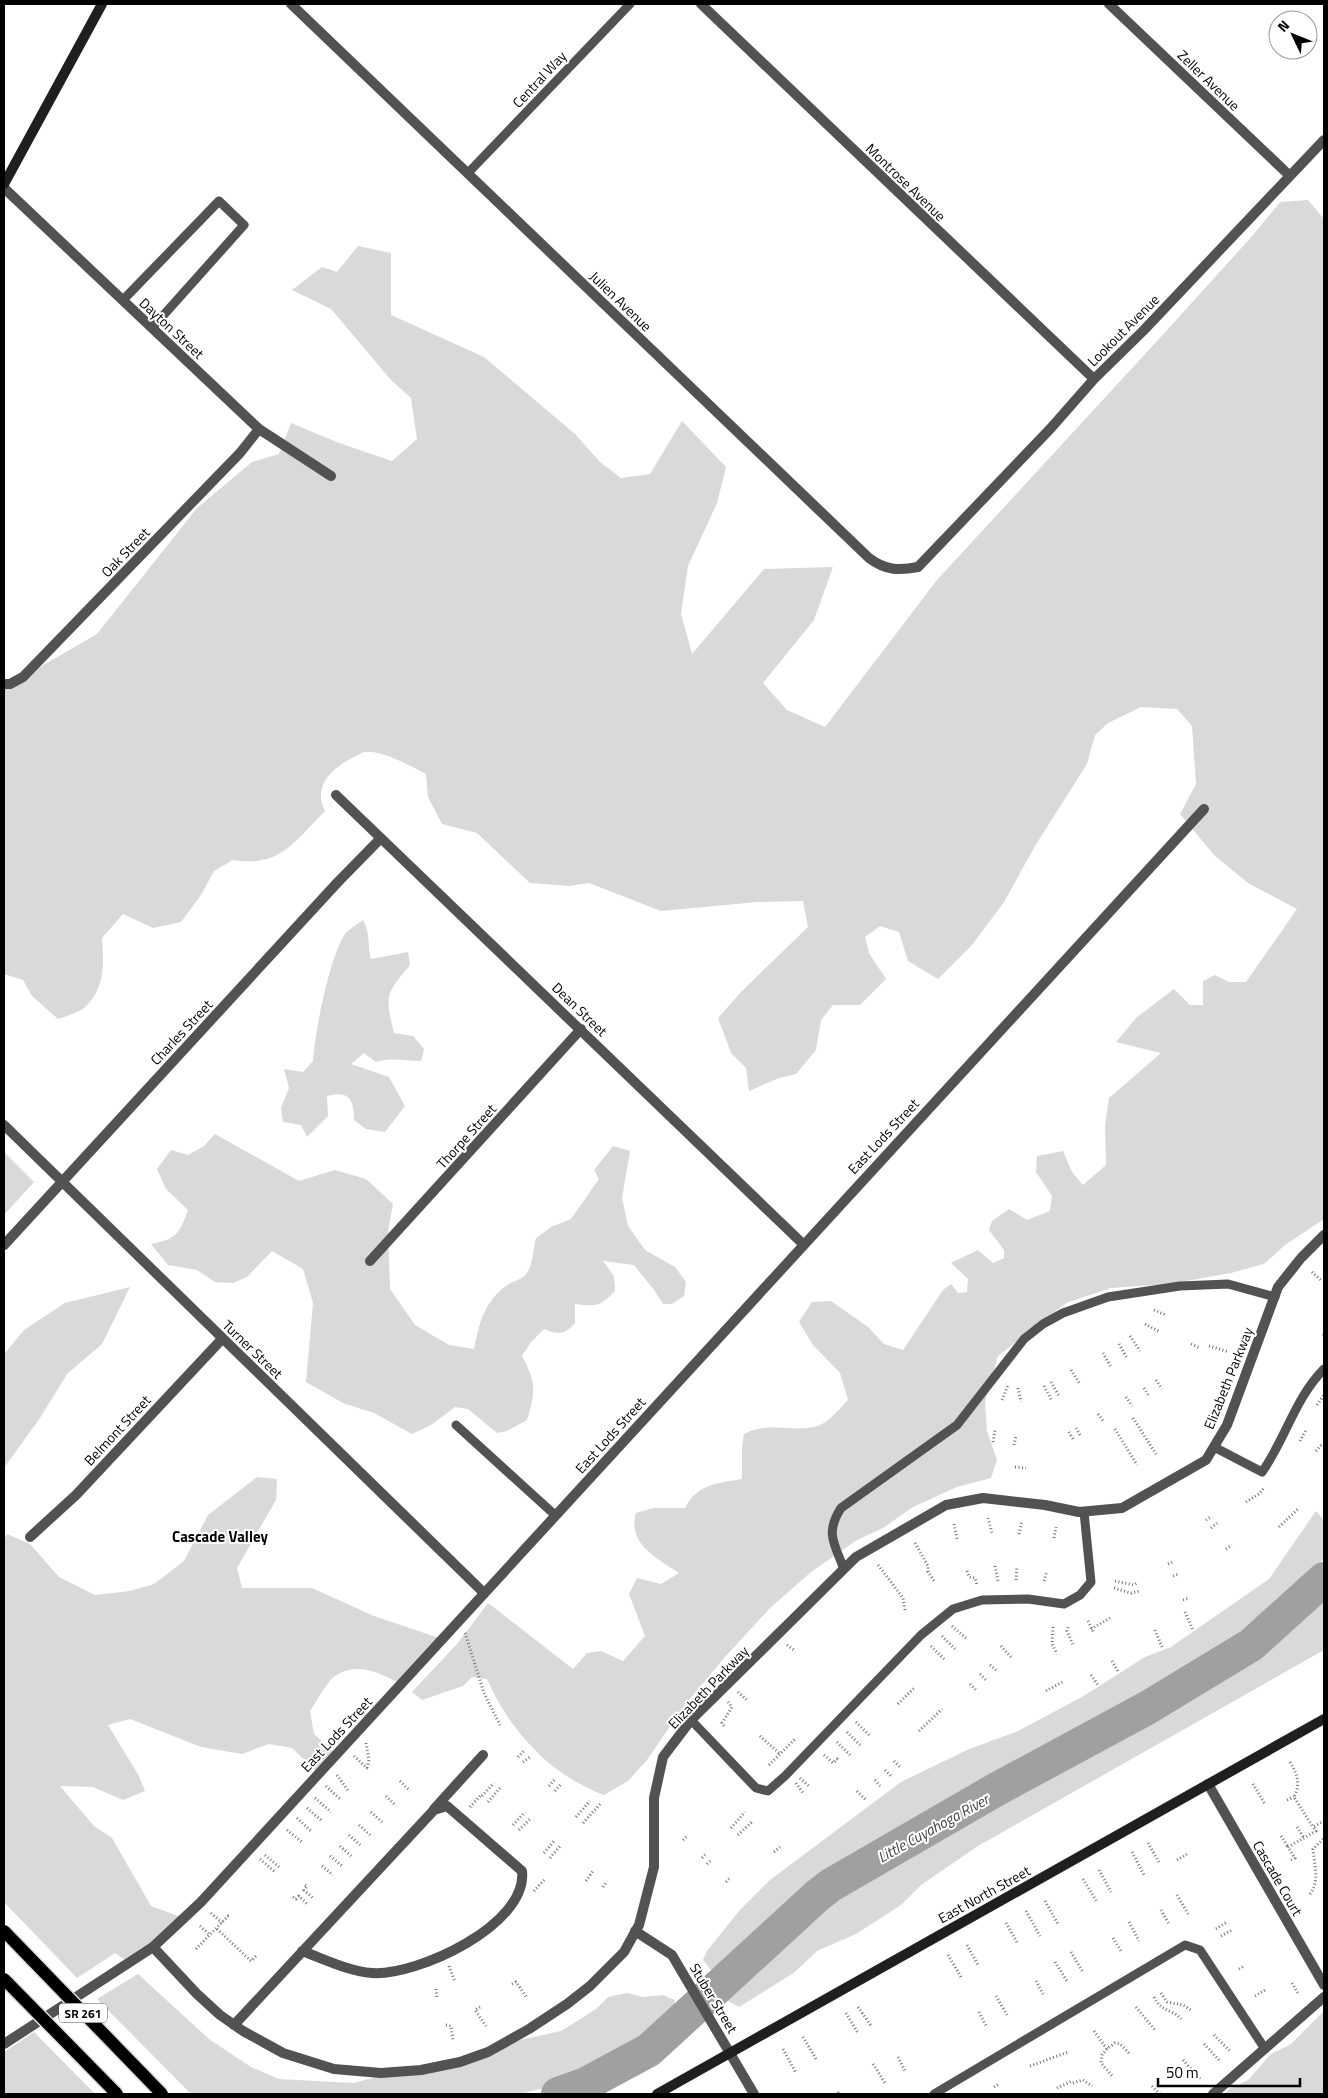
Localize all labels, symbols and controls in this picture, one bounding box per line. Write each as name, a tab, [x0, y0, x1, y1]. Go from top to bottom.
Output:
north arrow	[1268, 10, 1318, 60]
text: N	[1272, 15, 1294, 37]
street label: Zeller Avenue	[1173, 45, 1245, 115]
street label: Central Way	[507, 46, 571, 112]
street label: Montrose Avenue	[861, 138, 951, 226]
street label: Julien Avenue	[585, 266, 657, 336]
street label: Lookout Avenue	[1082, 289, 1164, 371]
street label: Dayton Street	[135, 292, 209, 364]
street label: Oak Street	[96, 522, 154, 582]
street label: Dean Street	[548, 977, 612, 1041]
street label: Charles Street	[145, 994, 217, 1070]
street label: East Lods Street	[842, 1094, 924, 1178]
street label: Thorpe Street	[431, 1099, 501, 1173]
street label: Turner Street	[218, 1315, 288, 1383]
street label: Elizabeth Parkway	[1198, 1324, 1258, 1432]
street label: Belmont Street	[79, 1390, 155, 1470]
street label: East Lods Street	[570, 1392, 650, 1478]
district label: Cascade Valley	[172, 1525, 268, 1548]
street label: Elizabeth Parkway	[663, 1641, 753, 1733]
street label: East Lods Street	[295, 1692, 377, 1776]
water label: Little Cuyahoga River	[873, 1787, 995, 1868]
street label: Cascade Court	[1248, 1836, 1308, 1920]
street label: East North Street	[934, 1860, 1034, 1928]
street label: Stuber Street	[685, 1959, 743, 2037]
road number: SR 261	[59, 2004, 107, 2022]
scale bar	[1158, 2056, 1300, 2088]
text: 50 m	[1166, 2061, 1199, 2084]

